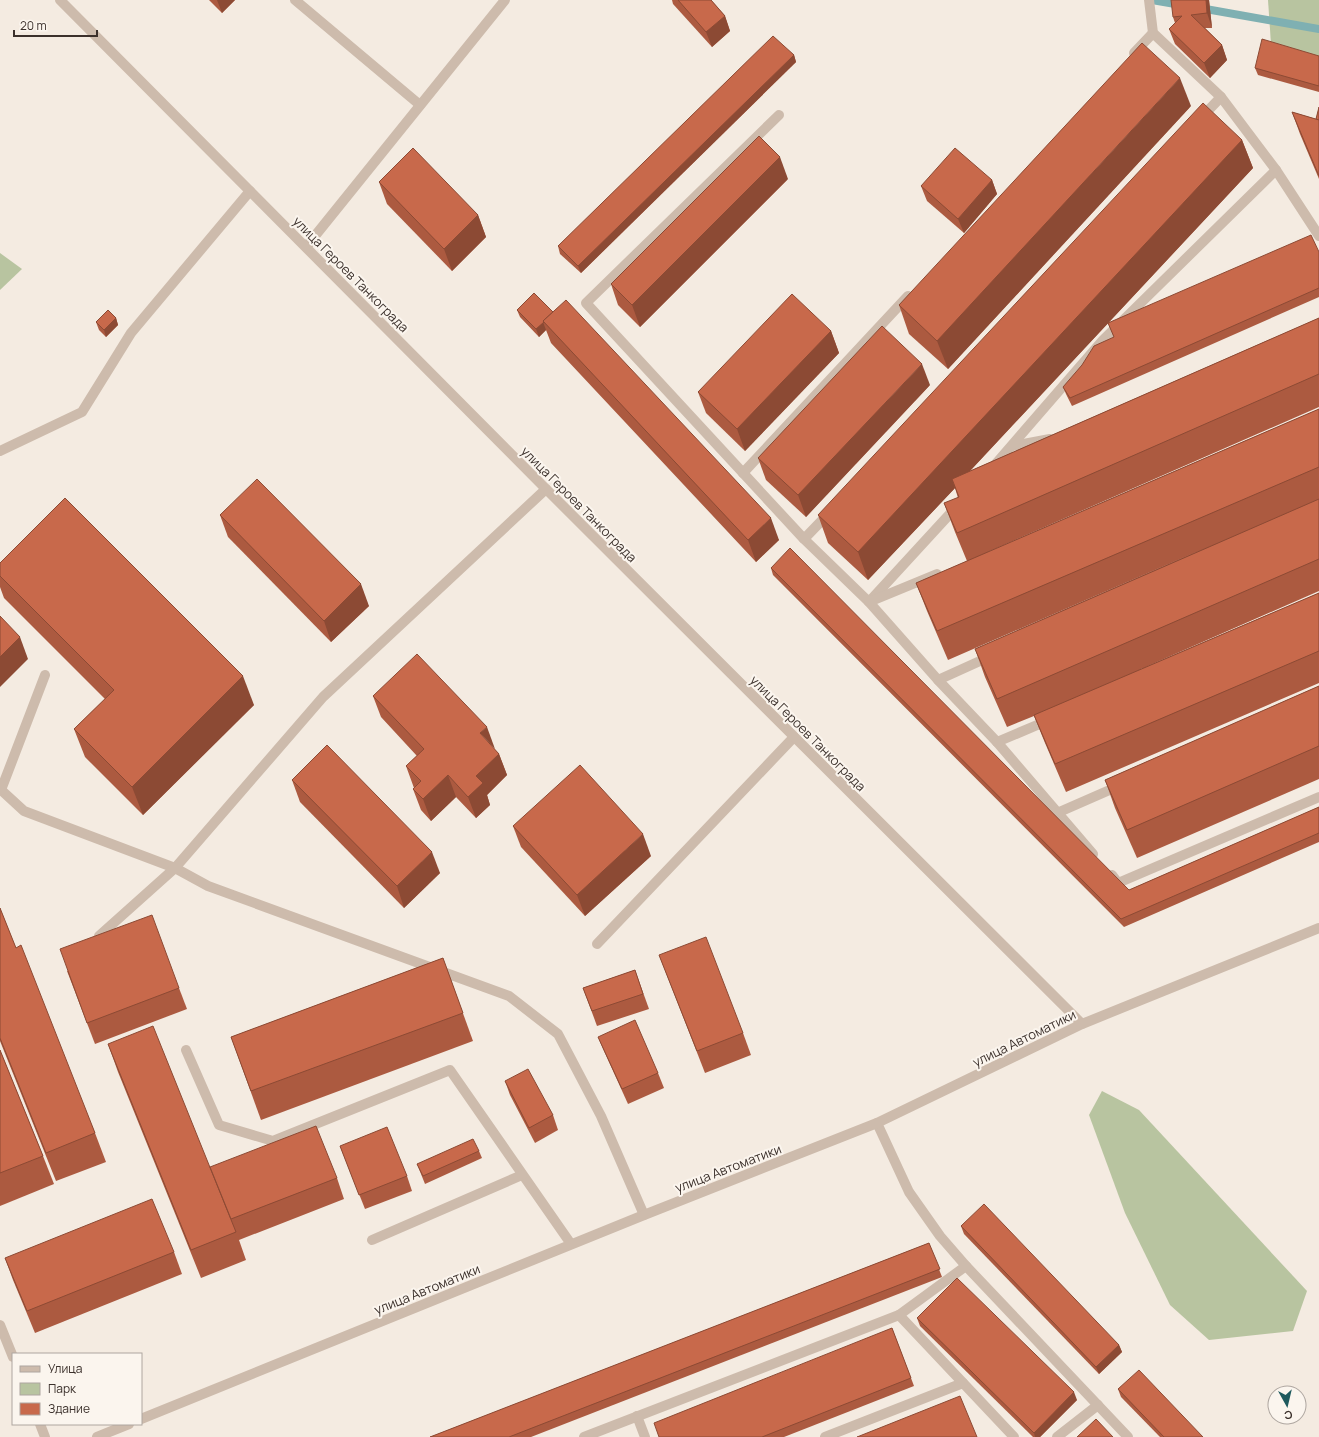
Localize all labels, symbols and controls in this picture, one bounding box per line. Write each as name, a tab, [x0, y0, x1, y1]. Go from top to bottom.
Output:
scale bar	[14, 12, 97, 38]
text: 20 m	[20, 17, 47, 34]
street label: улица Героев Танкограда	[289, 212, 413, 336]
street label: улица Героев Танкограда	[517, 442, 641, 566]
street label: улица Героев Танкограда	[746, 671, 870, 795]
street label: улица Автоматики	[969, 1005, 1079, 1071]
street label: улица Автоматики	[672, 1139, 784, 1197]
street label: улица Автоматики	[371, 1260, 483, 1318]
legend	[12, 1353, 142, 1425]
text: Улица	[48, 1360, 82, 1377]
text: Парк	[48, 1380, 77, 1397]
north arrow	[1267, 1385, 1307, 1425]
text: Здание	[48, 1400, 90, 1417]
text: С	[1283, 1407, 1294, 1423]

